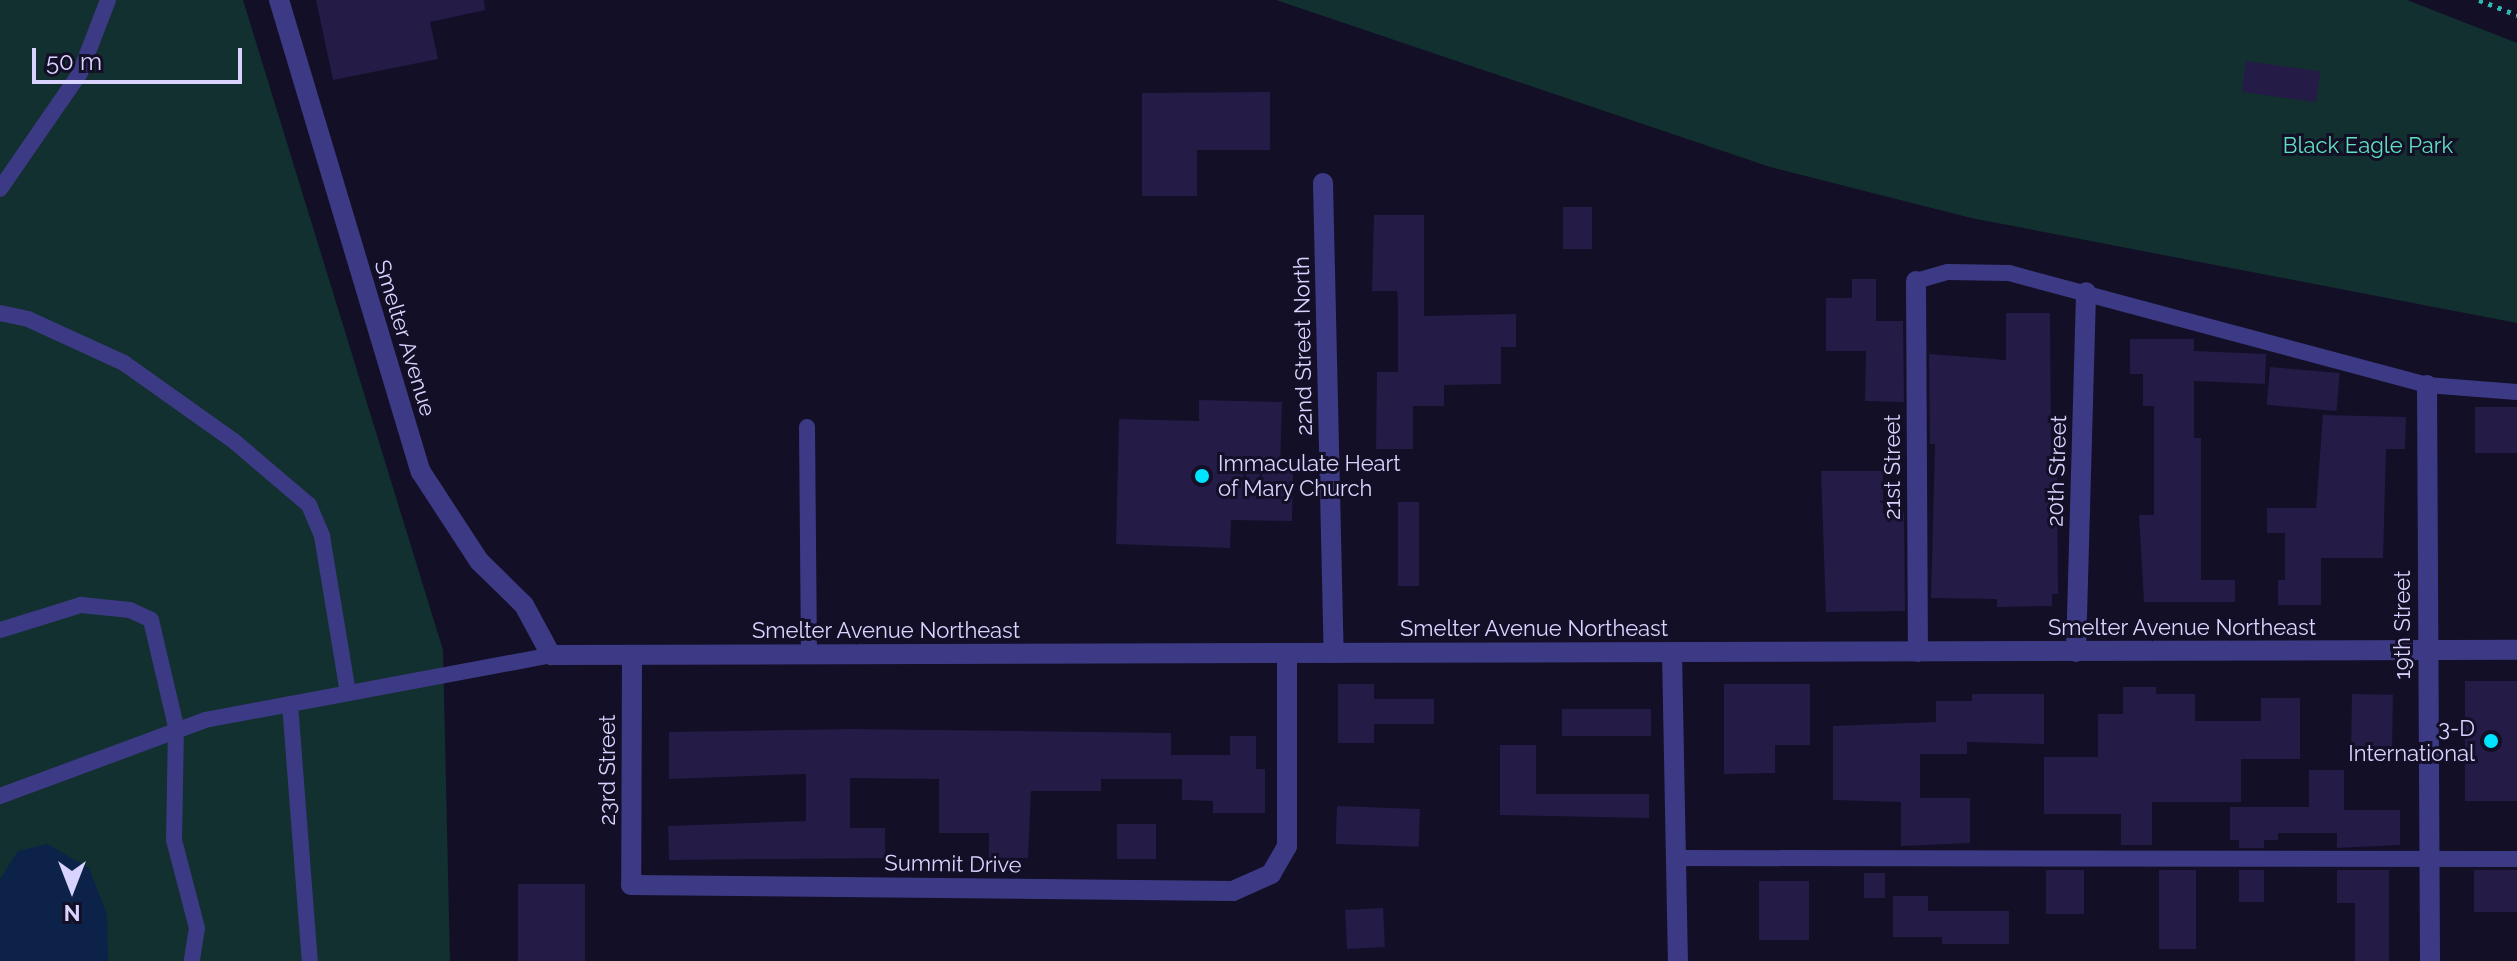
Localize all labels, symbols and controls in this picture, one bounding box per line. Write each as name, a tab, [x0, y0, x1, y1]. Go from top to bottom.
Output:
scale bar	[36, 32, 246, 82]
text: 50 m	[46, 47, 102, 76]
park label: Black Eagle Park	[2283, 133, 2453, 159]
street label: Smelter Avenue	[369, 256, 441, 420]
street label: 22nd Street North	[1288, 256, 1318, 436]
street label: 21st Street	[1880, 414, 1906, 520]
street label: 20th Street	[2042, 415, 2072, 527]
place label: Immaculate Heart of Mary Church	[1218, 450, 1401, 502]
marker: Immaculate Heart of Mary Church	[1193, 467, 1211, 485]
street label: 19th Street	[2390, 570, 2416, 680]
street label: Smelter Avenue Northeast	[2047, 615, 2317, 641]
street label: Smelter Avenue Northeast	[1399, 616, 1669, 642]
street label: Smelter Avenue Northeast	[751, 618, 1021, 644]
street label: 23rd Street	[595, 715, 621, 825]
place label: 3-D International	[2348, 715, 2475, 766]
marker: 3-D International	[2482, 732, 2500, 750]
north arrow	[32, 849, 112, 929]
street label: Summit Drive	[884, 850, 1022, 878]
text: N	[64, 900, 80, 926]

